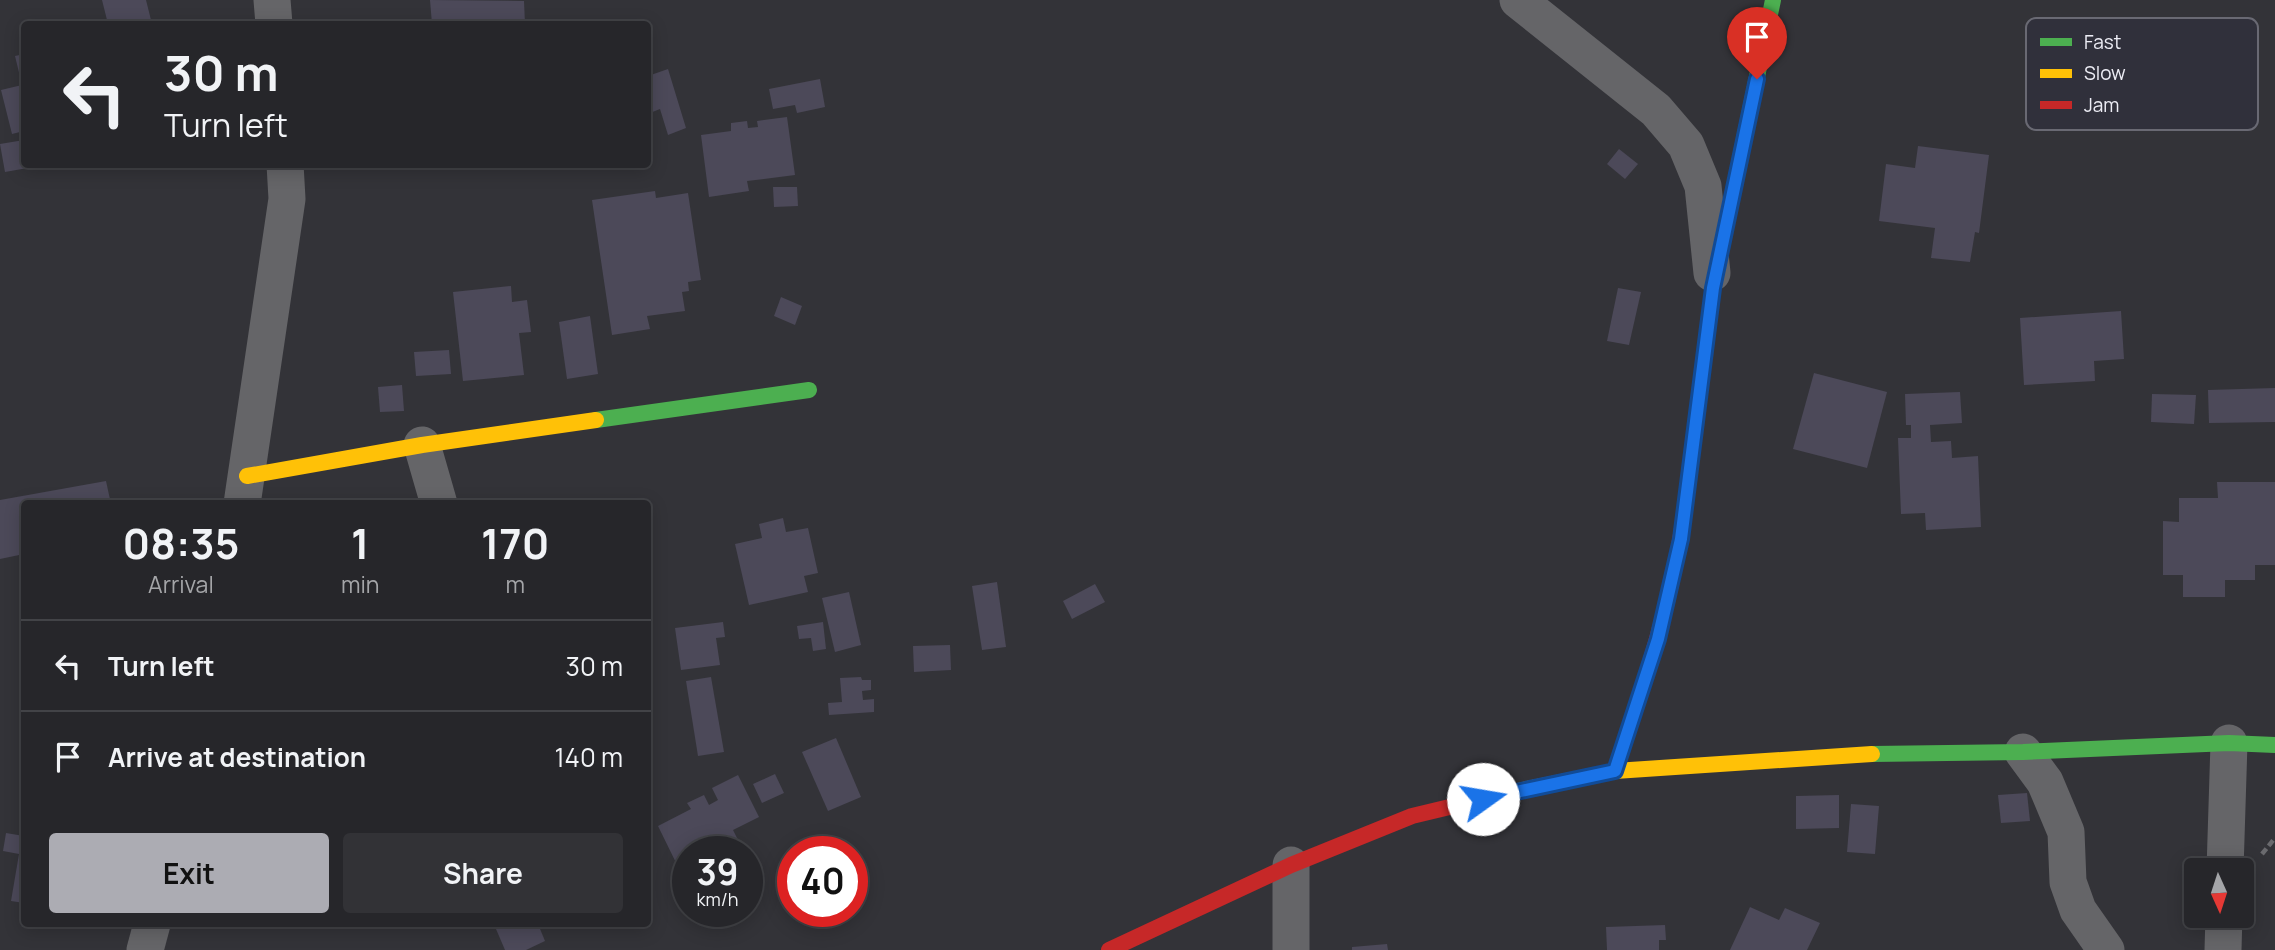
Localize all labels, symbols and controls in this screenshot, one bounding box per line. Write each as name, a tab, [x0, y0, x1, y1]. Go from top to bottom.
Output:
pin	[1727, 7, 1787, 79]
icon: arrive	[1738, 18, 1776, 56]
legend	[2026, 18, 2258, 130]
text: Fast	[2084, 29, 2121, 55]
text: 30 m	[164, 39, 279, 106]
icon: left	[49, 49, 140, 140]
text: Slow	[2084, 60, 2126, 86]
text: Jam	[2084, 92, 2119, 118]
text: Turn left	[164, 103, 288, 147]
text: 08:35	[123, 514, 239, 572]
text: 1	[351, 514, 369, 572]
text: 170	[481, 514, 549, 572]
text: Arrival	[148, 568, 214, 600]
text: min	[341, 568, 379, 600]
text: m	[505, 568, 525, 600]
icon: left	[49, 647, 87, 685]
text: Turn left	[108, 648, 215, 684]
text: 30 m	[566, 648, 623, 684]
icon: arrive	[49, 738, 87, 776]
text: Arrive at destination	[108, 739, 366, 775]
text: 140 m	[554, 739, 623, 775]
position arrow	[1446, 762, 1520, 836]
button: Exit	[49, 833, 329, 913]
button: Share	[343, 833, 623, 913]
speed limit sign: 40	[777, 836, 868, 927]
text: 39	[696, 848, 739, 896]
north arrow	[2184, 858, 2254, 928]
map controls	[2184, 858, 2254, 928]
text: km/h	[697, 887, 738, 911]

